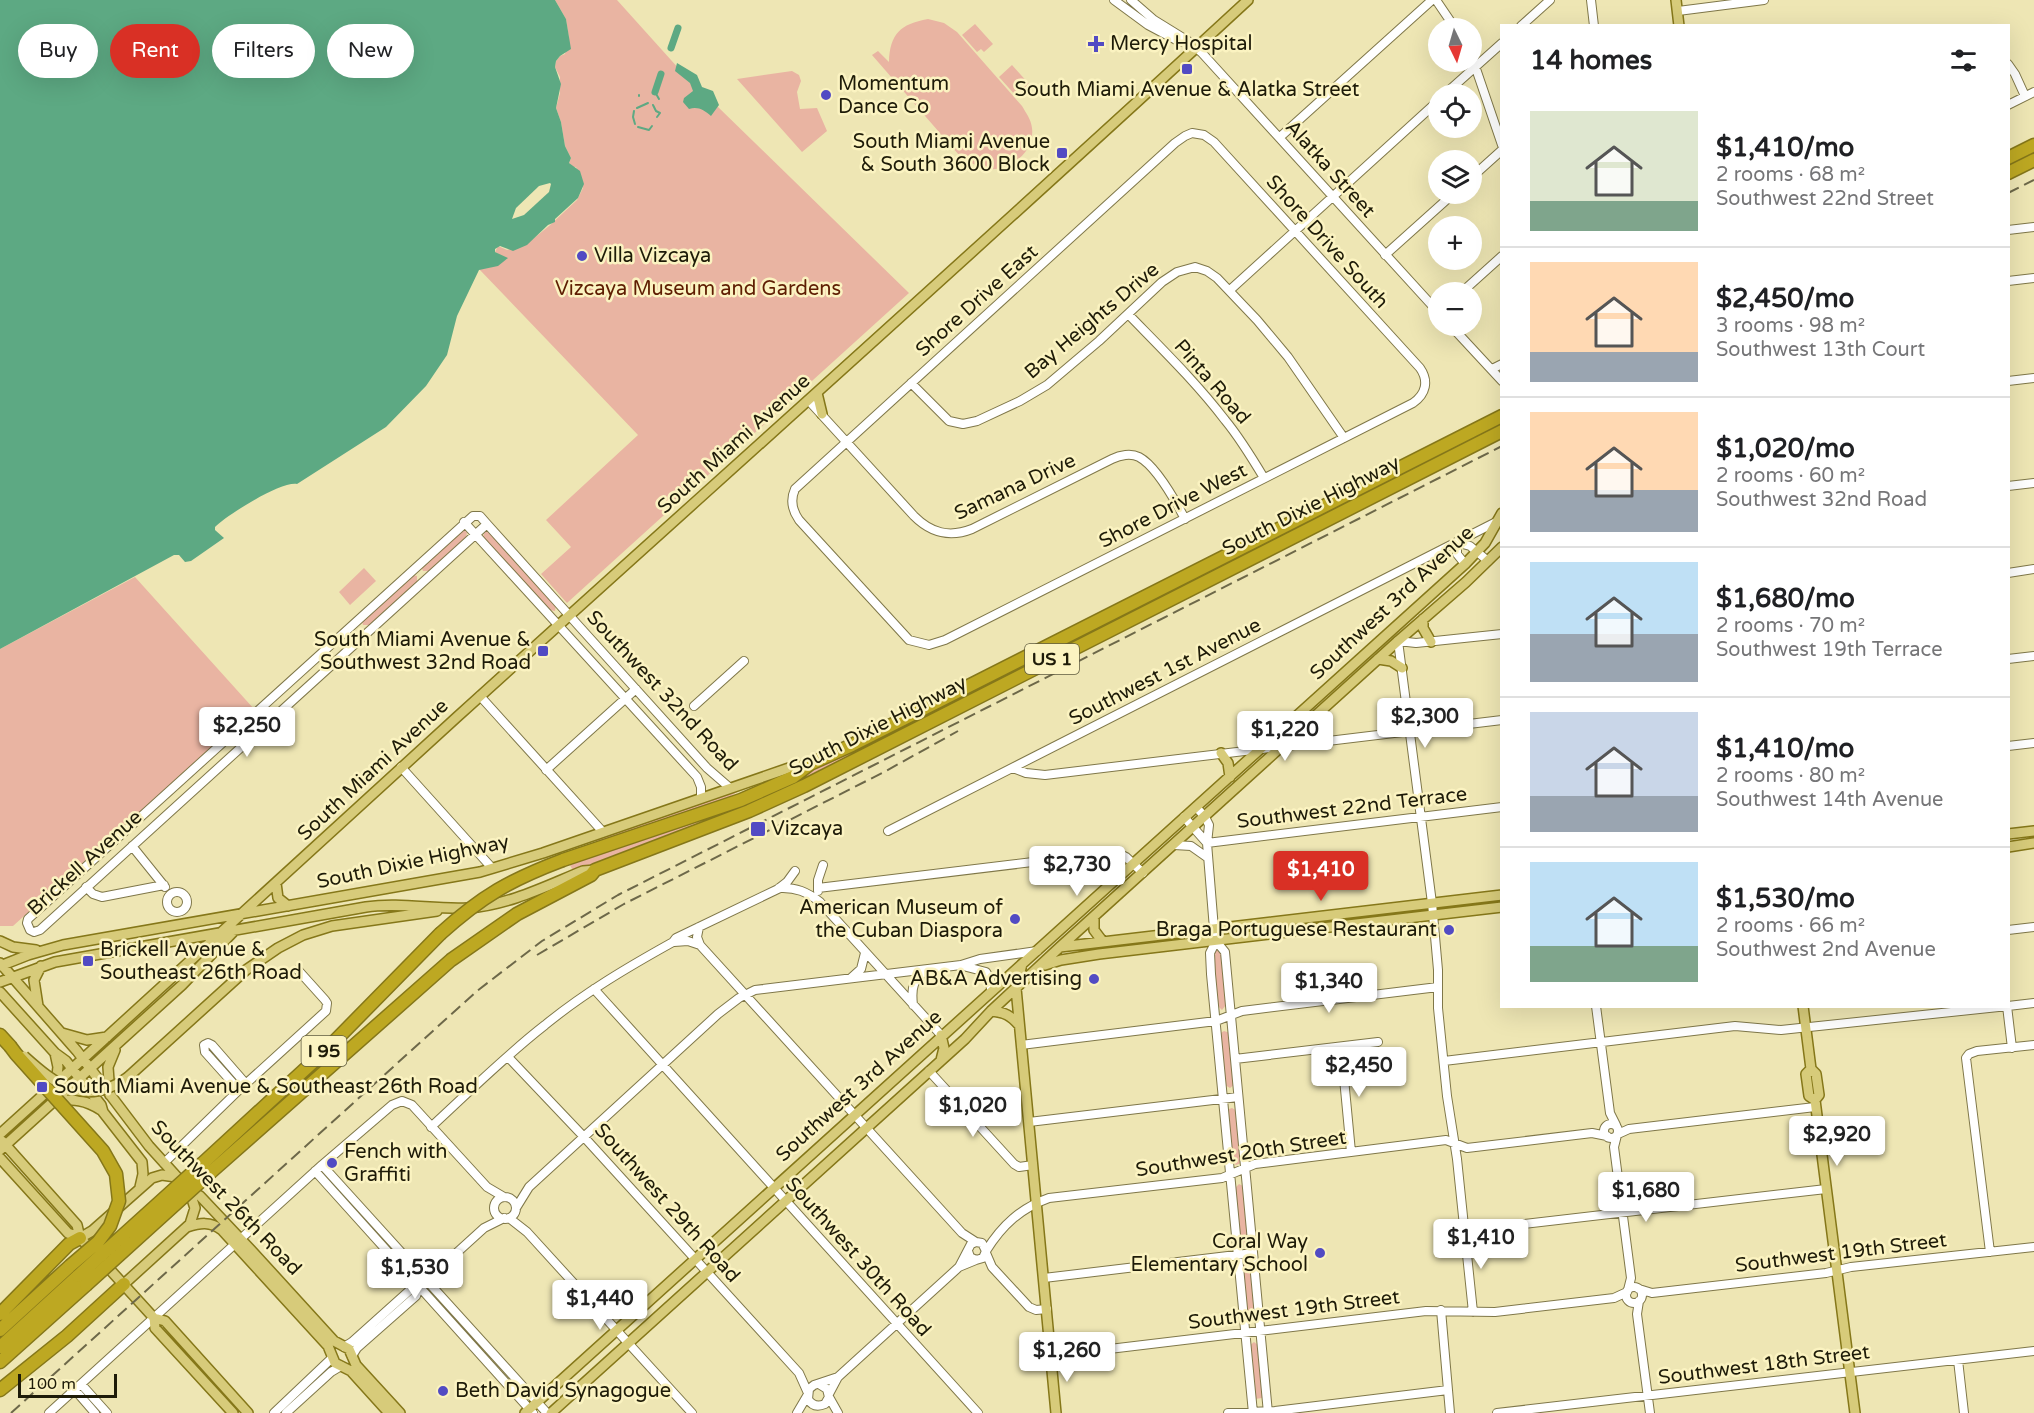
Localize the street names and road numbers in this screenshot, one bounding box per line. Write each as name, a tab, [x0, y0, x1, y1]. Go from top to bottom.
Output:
street label: Alatka Street	[1280, 115, 1380, 223]
street label: Shore Drive South	[1261, 170, 1393, 314]
street label: Shore Drive East	[911, 240, 1043, 362]
street label: Bay Heights Drive	[1020, 258, 1164, 384]
street label: Pinta Road	[1169, 335, 1255, 429]
street label: South Miami Avenue	[653, 369, 815, 519]
street label: Samana Drive	[951, 448, 1079, 526]
street label: South Dixie Highway	[1218, 451, 1404, 561]
street label: Shore Drive West	[1095, 458, 1251, 554]
street label: Southwest 3rd Avenue	[1305, 521, 1479, 685]
street label: Southwest 32nd Road	[581, 606, 743, 776]
street label: Southwest 1st Avenue	[1065, 613, 1265, 731]
road number: US 1	[1025, 644, 1079, 674]
street label: South Dixie Highway	[785, 671, 971, 781]
street label: South Miami Avenue	[293, 694, 453, 846]
street label: Southwest 22nd Terrace	[1236, 782, 1468, 834]
street label: Brickell Avenue	[23, 805, 147, 921]
street label: South Dixie Highway	[315, 830, 512, 894]
street label: Southwest 3rd Avenue	[771, 1005, 947, 1167]
road number: I 95	[302, 1036, 346, 1066]
street label: Southwest 26th Road	[146, 1116, 306, 1280]
street label: Southwest 29th Road	[589, 1118, 745, 1288]
street label: Southwest 20th Street	[1134, 1125, 1348, 1183]
street label: Southwest 30th Road	[780, 1172, 936, 1342]
street label: Southwest 19th Street	[1734, 1228, 1949, 1278]
street label: Southwest 19th Street	[1187, 1285, 1402, 1335]
street label: Southwest 18th Street	[1657, 1340, 1872, 1390]

